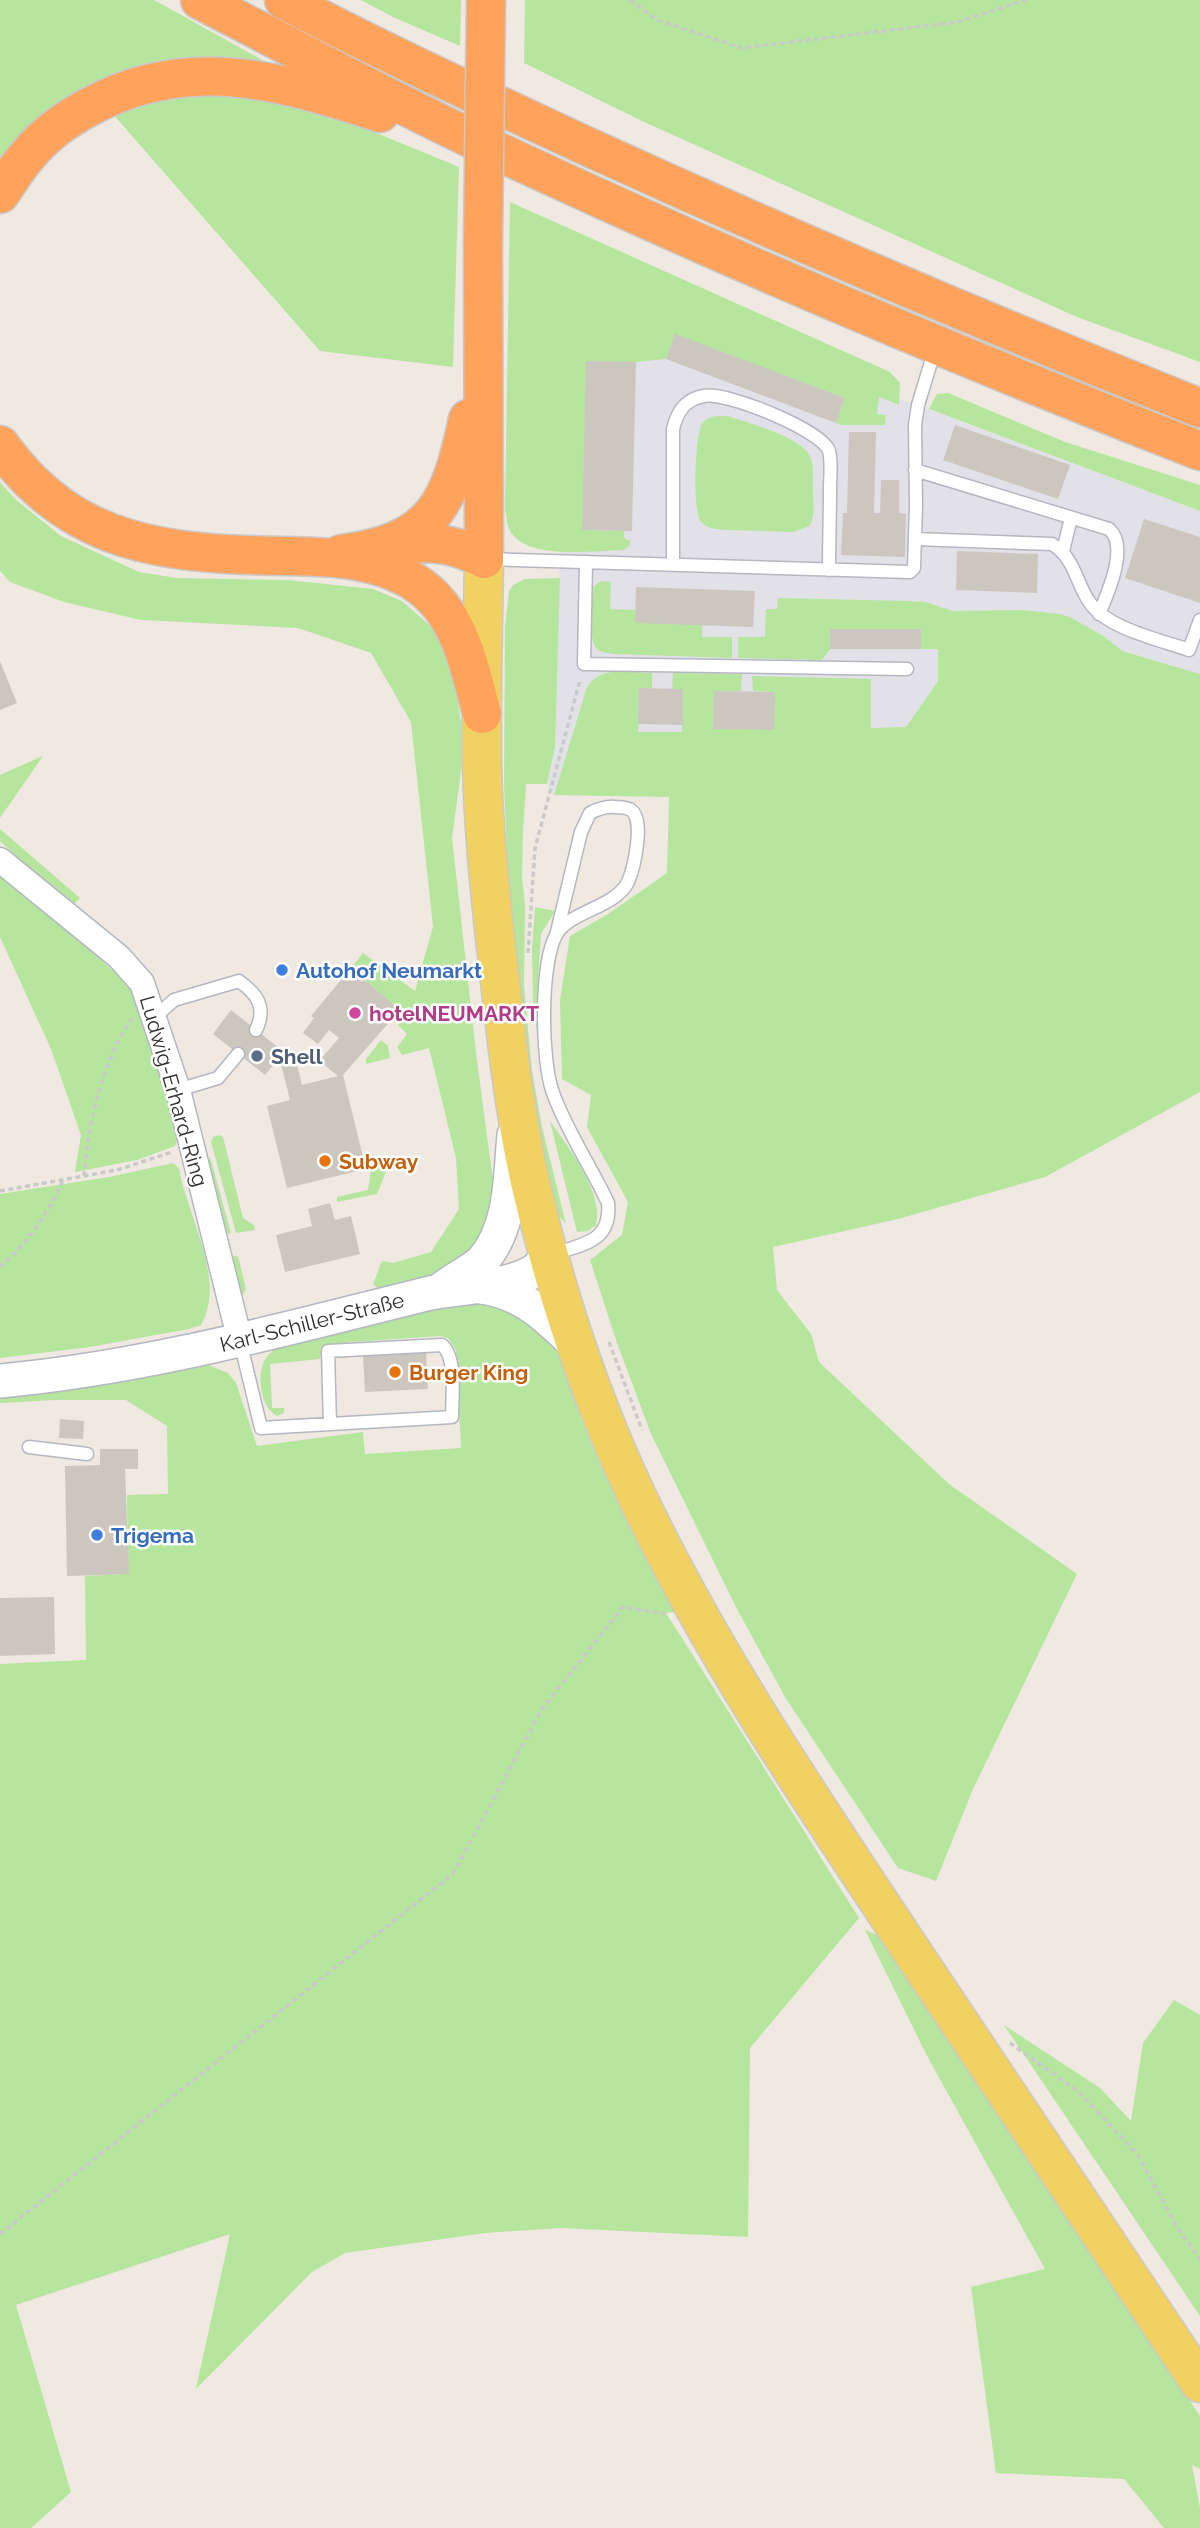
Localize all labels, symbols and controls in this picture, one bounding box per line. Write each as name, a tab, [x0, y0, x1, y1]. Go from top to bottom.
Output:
place label: Autohof Neumarkt	[296, 958, 482, 983]
marker: Autohof Neumarkt	[274, 962, 290, 978]
street label: Ludwig-Erhard-Ring	[135, 993, 213, 1189]
place label: hotelNEUMARKT	[369, 1001, 539, 1026]
marker: hotelNEUMARKT	[347, 1005, 363, 1021]
place label: Shell	[271, 1044, 323, 1069]
marker: Shell	[249, 1048, 265, 1064]
place label: Subway	[339, 1149, 419, 1174]
marker: Subway	[317, 1153, 333, 1169]
street label: Karl-Schiller-Straße	[217, 1287, 407, 1357]
place label: Burger King	[409, 1360, 528, 1385]
marker: Burger King	[387, 1364, 403, 1380]
place label: Trigema	[111, 1523, 194, 1548]
marker: Trigema	[89, 1527, 105, 1543]

